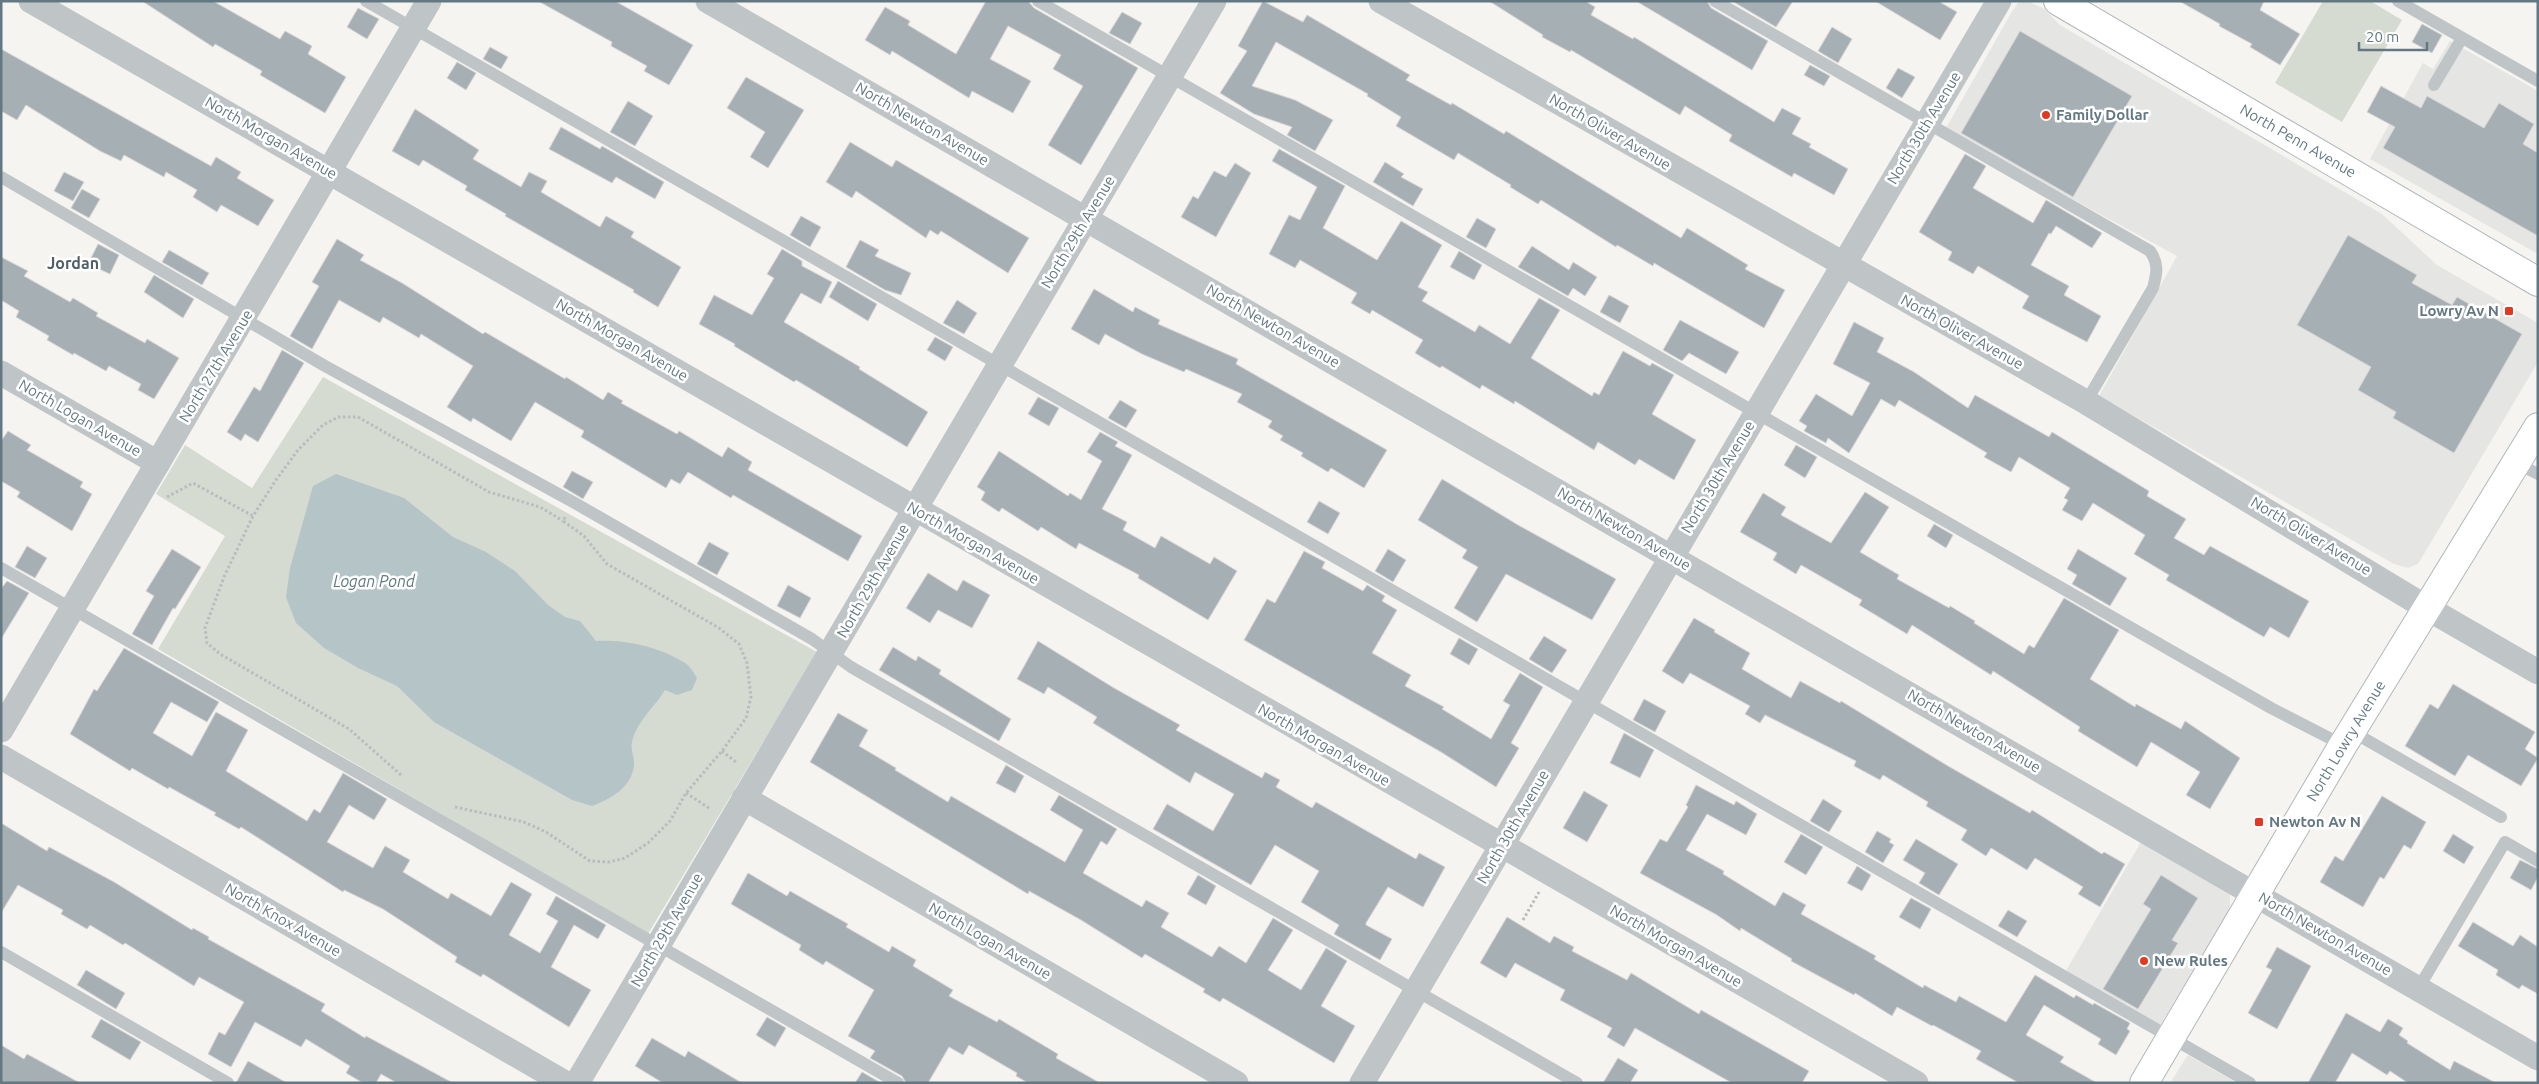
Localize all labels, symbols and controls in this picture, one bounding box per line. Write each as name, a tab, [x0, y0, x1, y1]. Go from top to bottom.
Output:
scale bar	[2359, 20, 2426, 52]
text: 20 m	[2366, 28, 2399, 45]
street label: North 30th Avenue	[1883, 68, 1964, 187]
street label: North Newton Avenue	[853, 78, 992, 169]
street label: North Oliver Avenue	[1546, 90, 1674, 173]
street label: North Morgan Avenue	[202, 93, 340, 182]
street label: North Penn Avenue	[2237, 100, 2359, 181]
place label: Family Dollar	[2056, 106, 2150, 123]
marker: Family Dollar	[2040, 109, 2052, 121]
street label: North 29th Avenue	[1037, 172, 1118, 291]
district label: Jordan	[47, 254, 99, 272]
street label: North Newton Avenue	[1204, 280, 1343, 371]
street label: North Oliver Avenue	[1898, 291, 2026, 372]
street label: North Morgan Avenue	[553, 295, 691, 384]
place label: Lowry Av N	[2419, 302, 2499, 319]
marker: Lowry Av N	[2503, 305, 2515, 317]
street label: North 27th Avenue	[175, 306, 256, 425]
street label: North Logan Avenue	[16, 376, 144, 460]
street label: North 30th Avenue	[1677, 417, 1758, 536]
street label: North Newton Avenue	[1555, 483, 1694, 574]
street label: North Oliver Avenue	[2248, 493, 2375, 578]
street label: North Morgan Avenue	[904, 498, 1042, 587]
street label: North 29th Avenue	[833, 521, 912, 641]
water label: Logan Pond	[333, 572, 416, 590]
street label: North Lowry Avenue	[2303, 677, 2388, 804]
street label: North Newton Avenue	[1905, 685, 2044, 776]
street label: North Morgan Avenue	[1255, 700, 1393, 789]
street label: North 30th Avenue	[1473, 767, 1552, 887]
place label: Newton Av N	[2269, 813, 2361, 830]
marker: Newton Av N	[2253, 816, 2265, 828]
street label: North 29th Avenue	[627, 870, 706, 990]
street label: North Knox Avenue	[222, 879, 344, 960]
street label: North Newton Avenue	[2256, 888, 2395, 979]
street label: North Logan Avenue	[926, 899, 1054, 983]
street label: North Morgan Avenue	[1607, 901, 1745, 990]
place label: New Rules	[2154, 952, 2228, 969]
marker: New Rules	[2138, 955, 2150, 967]

